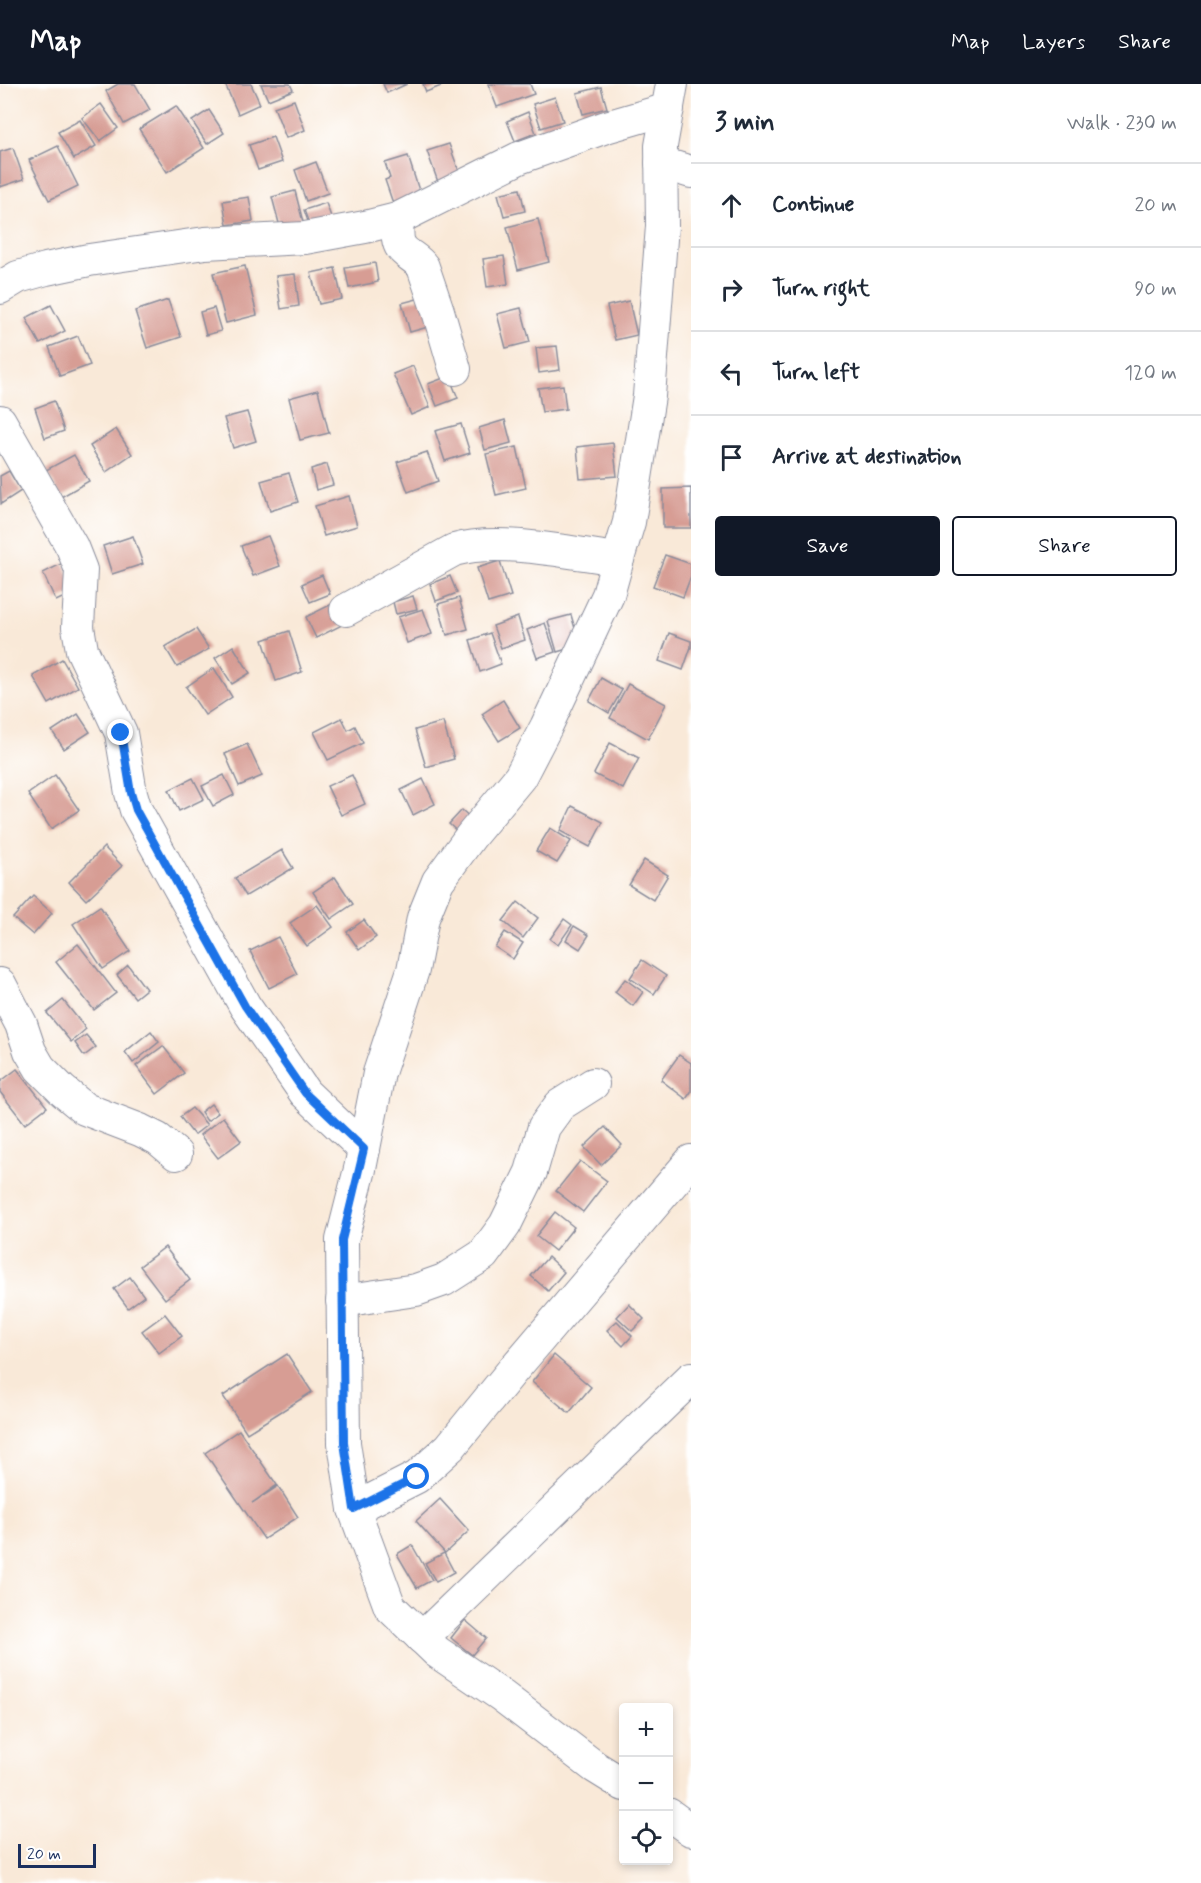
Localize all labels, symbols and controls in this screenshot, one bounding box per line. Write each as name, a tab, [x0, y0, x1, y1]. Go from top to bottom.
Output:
text: Map	[30, 24, 81, 61]
text: Map	[951, 28, 989, 56]
text: Layers	[1022, 28, 1085, 56]
text: Share	[1118, 28, 1171, 56]
text: 3 min	[715, 106, 775, 140]
text: Walk · 230 m	[1067, 110, 1177, 137]
icon: ahead	[715, 189, 748, 222]
text: Continue	[772, 191, 854, 219]
text: 20 m	[1134, 192, 1177, 219]
icon: right	[715, 273, 748, 306]
text: Turn right	[772, 275, 870, 303]
text: 90 m	[1134, 276, 1177, 303]
icon: left	[715, 357, 748, 390]
text: Turn left	[772, 359, 860, 387]
text: 120 m	[1124, 360, 1177, 387]
icon: arrive	[715, 441, 748, 474]
text: Arrive at destination	[772, 443, 962, 471]
button: Save	[715, 516, 940, 576]
button: Share	[952, 516, 1177, 576]
route end	[107, 719, 133, 745]
route start	[403, 1463, 429, 1489]
map controls	[619, 1703, 673, 1865]
button: +	[619, 1703, 673, 1757]
button: −	[619, 1757, 673, 1811]
button: locate	[619, 1811, 673, 1865]
scale bar	[18, 1841, 96, 1868]
text: 20 m	[27, 1844, 61, 1865]

